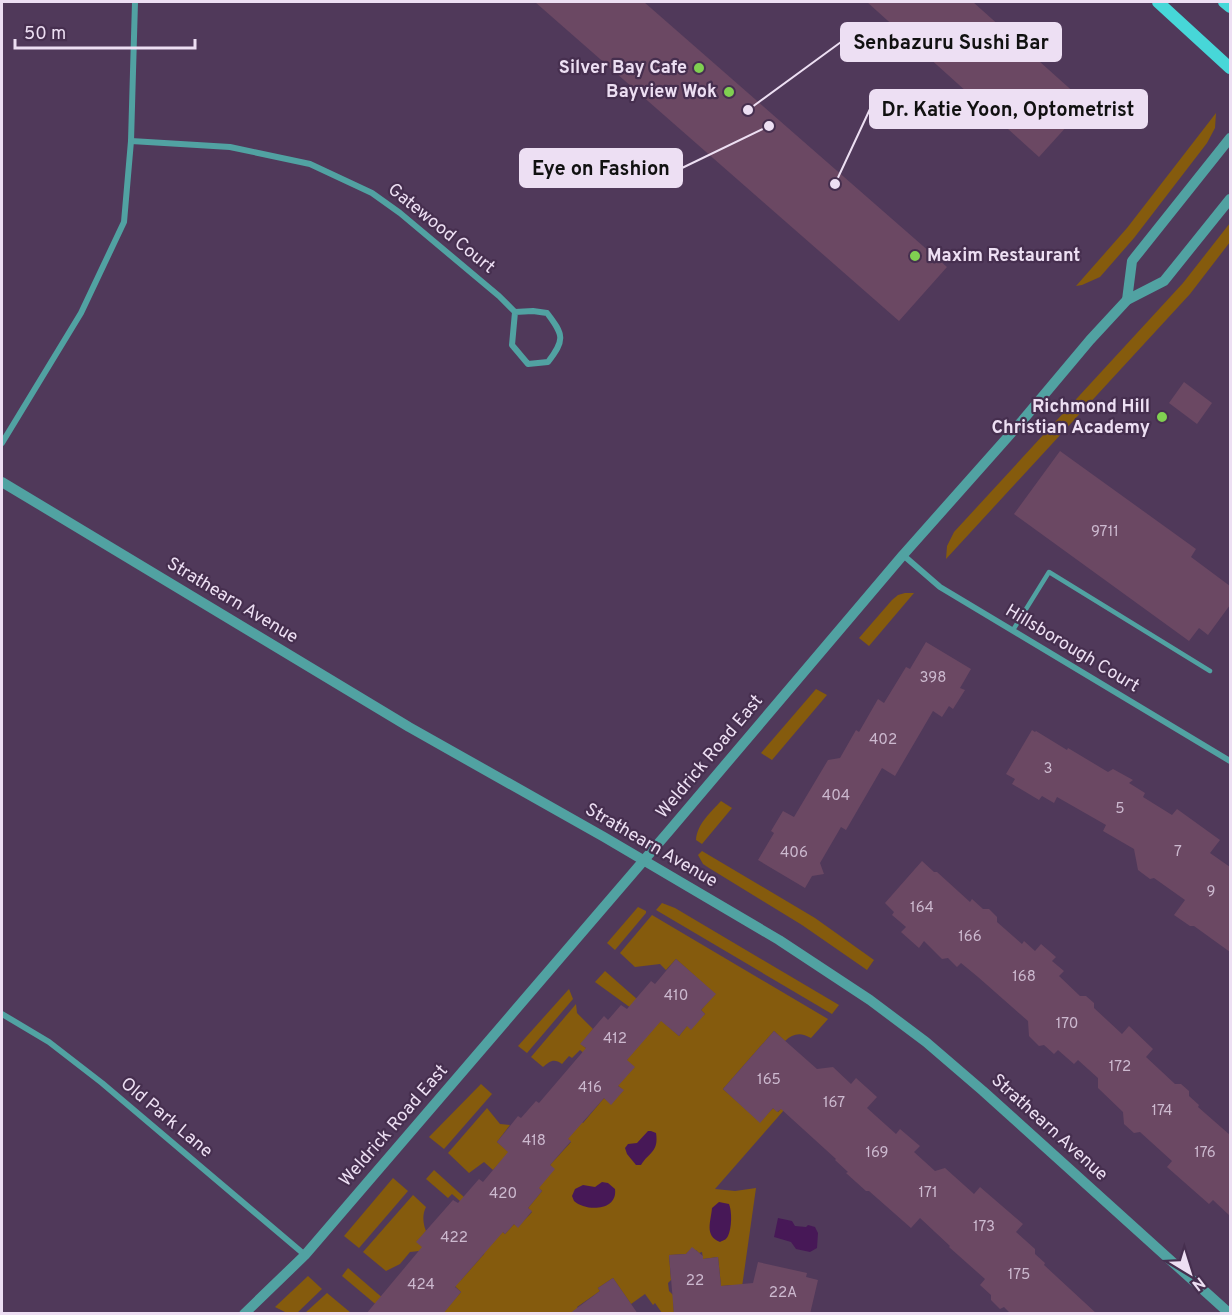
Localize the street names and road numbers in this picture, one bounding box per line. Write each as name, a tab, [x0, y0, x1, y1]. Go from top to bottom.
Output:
street label: Gatewood Court	[383, 179, 499, 279]
street label: Strathearn Avenue	[162, 553, 302, 649]
street label: Hillsborough Court	[1001, 600, 1143, 698]
street label: Weldrick Road East	[651, 690, 769, 824]
street label: Strathearn Avenue	[581, 799, 721, 893]
street label: Weldrick Road East	[335, 1060, 453, 1192]
street label: Strathearn Avenue	[986, 1069, 1112, 1187]
street label: Old Park Lane	[115, 1073, 217, 1163]

